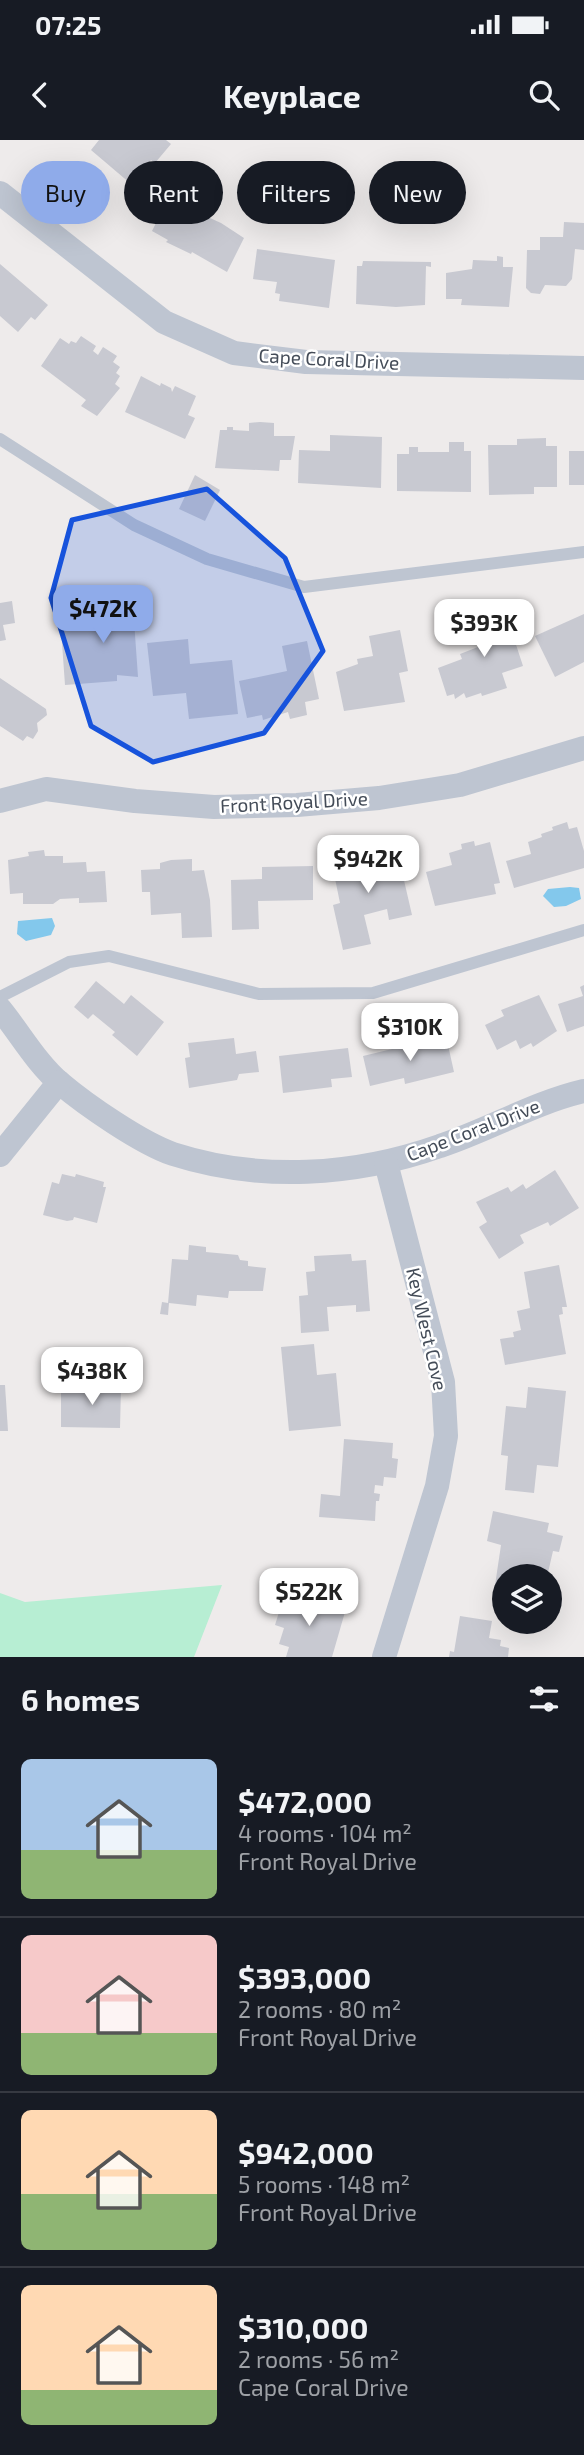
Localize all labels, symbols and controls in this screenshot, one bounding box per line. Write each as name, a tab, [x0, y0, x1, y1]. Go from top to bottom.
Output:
text: 07:25	[35, 9, 101, 40]
icon: back	[21, 76, 59, 114]
text: Keyplace	[223, 76, 361, 114]
icon: search	[525, 76, 563, 114]
chip: Buy	[21, 161, 110, 224]
chip: Rent	[124, 161, 223, 224]
chip: Filters	[237, 161, 355, 224]
chip: New	[369, 161, 466, 224]
street label: Cape Coral Drive	[258, 343, 400, 374]
pin: $472K	[54, 586, 152, 645]
text: $472K	[69, 594, 137, 622]
pin: $393K	[435, 600, 533, 659]
text: $393K	[450, 608, 518, 636]
street label: Front Royal Drive	[220, 786, 368, 817]
pin: $942K	[319, 836, 417, 895]
text: $942K	[333, 844, 403, 872]
pin: $310K	[361, 1004, 459, 1063]
text: $310K	[377, 1012, 443, 1040]
street label: Cape Coral Drive	[403, 1094, 543, 1166]
street label: Key West Cove	[402, 1265, 453, 1393]
pin: $438K	[43, 1348, 141, 1407]
text: $438K	[57, 1356, 127, 1384]
map controls	[492, 1564, 562, 1634]
button: layers	[492, 1564, 562, 1634]
pin: $522K	[260, 1568, 358, 1628]
text: $522K	[275, 1577, 343, 1605]
icon: filters	[525, 1680, 563, 1718]
text: 6 homes	[21, 1681, 140, 1717]
text: $472,000	[238, 1783, 372, 1819]
icon: home	[77, 1787, 161, 1871]
text: 4 rooms · 104 m²	[238, 1819, 412, 1847]
text: Front Royal Drive	[238, 1847, 417, 1875]
text: $393,000	[238, 1959, 371, 1995]
icon: home	[77, 1963, 161, 2047]
text: 2 rooms · 80 m²	[238, 1995, 401, 2023]
text: Front Royal Drive	[238, 2023, 417, 2051]
text: $942,000	[238, 2134, 374, 2170]
icon: home	[77, 2138, 161, 2222]
text: 5 rooms · 148 m²	[238, 2170, 410, 2198]
text: Front Royal Drive	[238, 2198, 417, 2226]
text: $310,000	[238, 2309, 368, 2345]
icon: home	[77, 2313, 161, 2397]
text: 2 rooms · 56 m²	[238, 2345, 399, 2373]
text: Cape Coral Drive	[238, 2373, 409, 2401]

